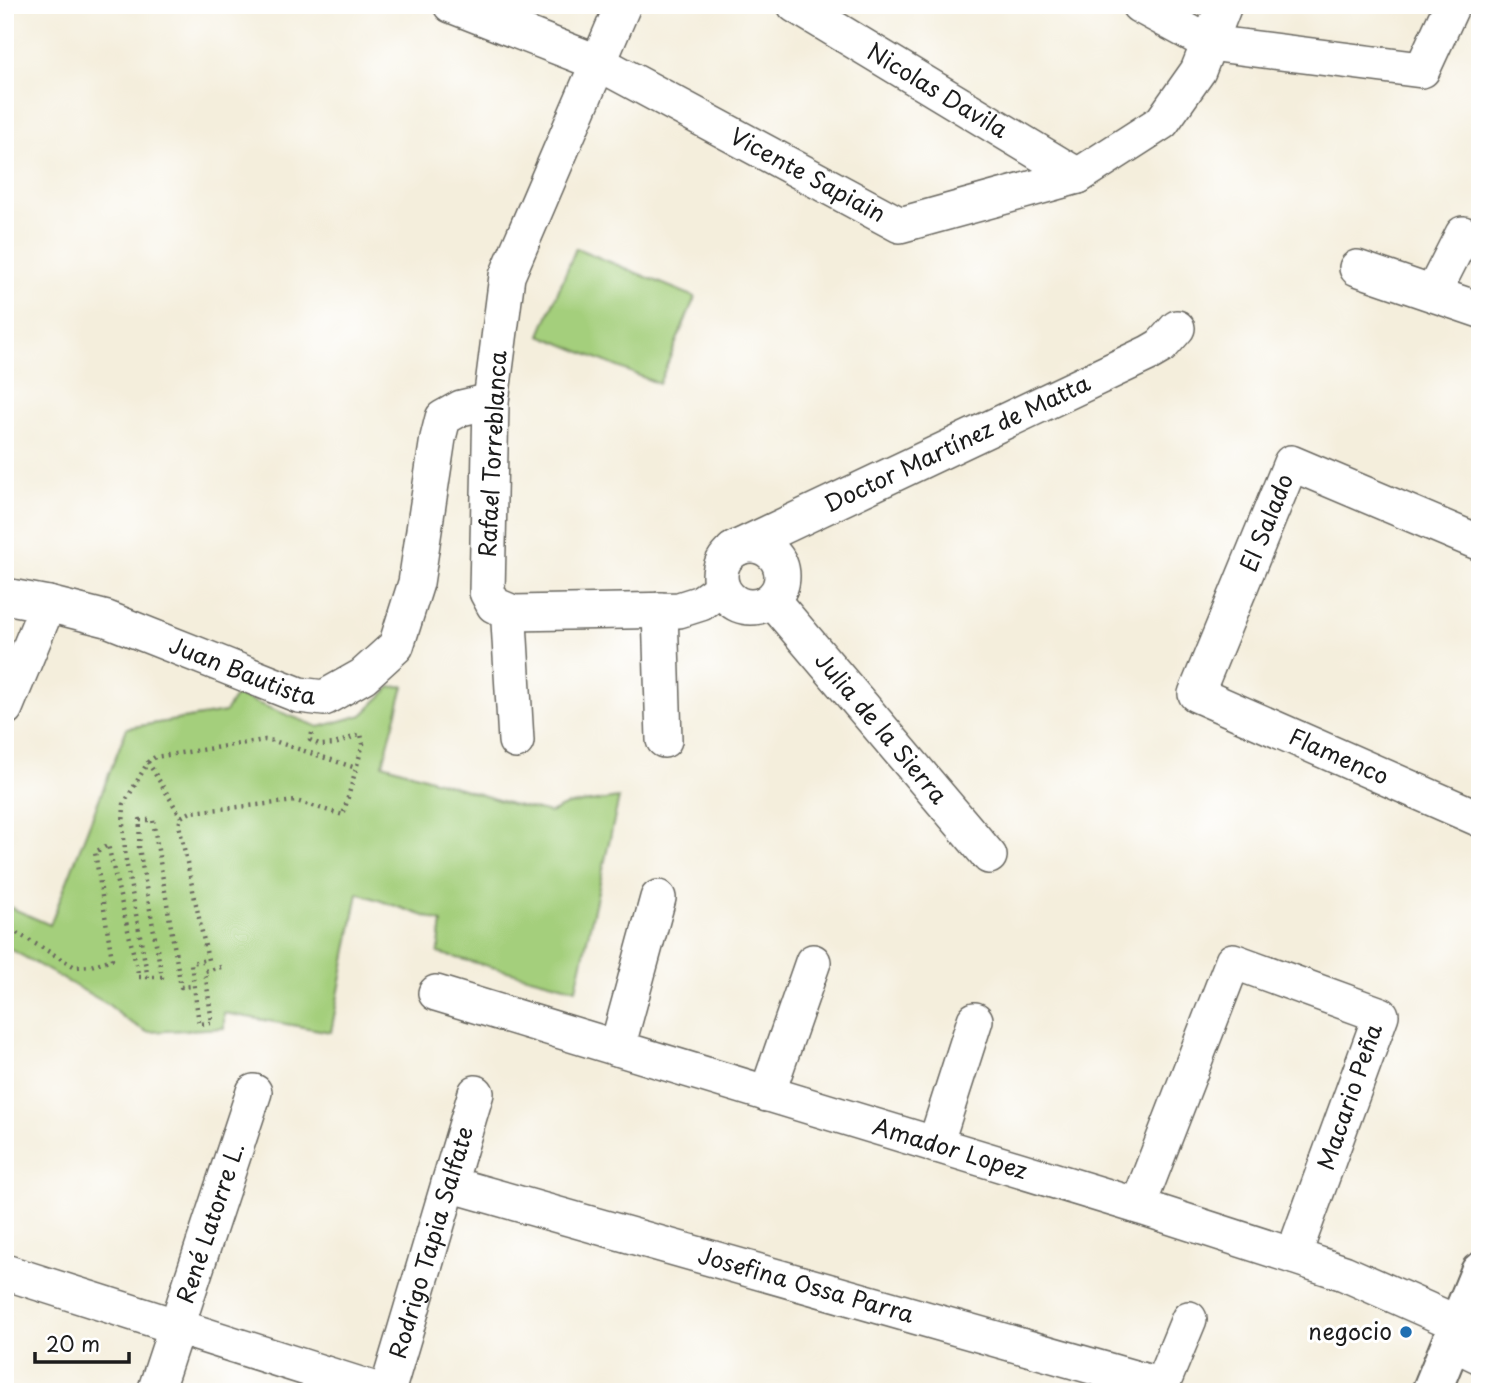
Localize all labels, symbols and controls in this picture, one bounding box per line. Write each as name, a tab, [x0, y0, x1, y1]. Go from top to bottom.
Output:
street label: Nicolas Davila	[861, 33, 1016, 146]
street label: Vicente Sapiain	[725, 118, 892, 230]
street label: Rafael Torreblanca	[469, 349, 514, 558]
street label: Doctor Martínez de Matta	[818, 364, 1095, 521]
street label: El Salado	[1230, 468, 1301, 577]
street label: Juan Bautista	[164, 626, 318, 713]
street label: Julia de la Sierra	[807, 643, 957, 811]
street label: Flamenco	[1284, 718, 1395, 793]
street label: Macario Peña	[1307, 1018, 1390, 1174]
street label: Amador Lopez	[869, 1108, 1032, 1187]
street label: Rodrigo Tapia Salfate	[379, 1122, 481, 1363]
street label: René Latorre L.	[166, 1137, 252, 1308]
street label: Josefina Ossa Parra	[694, 1236, 919, 1331]
place label: negocio	[1308, 1313, 1392, 1348]
scale bar	[35, 1320, 130, 1364]
marker: negocio	[1398, 1324, 1414, 1340]
text: 20 m	[46, 1327, 100, 1359]

